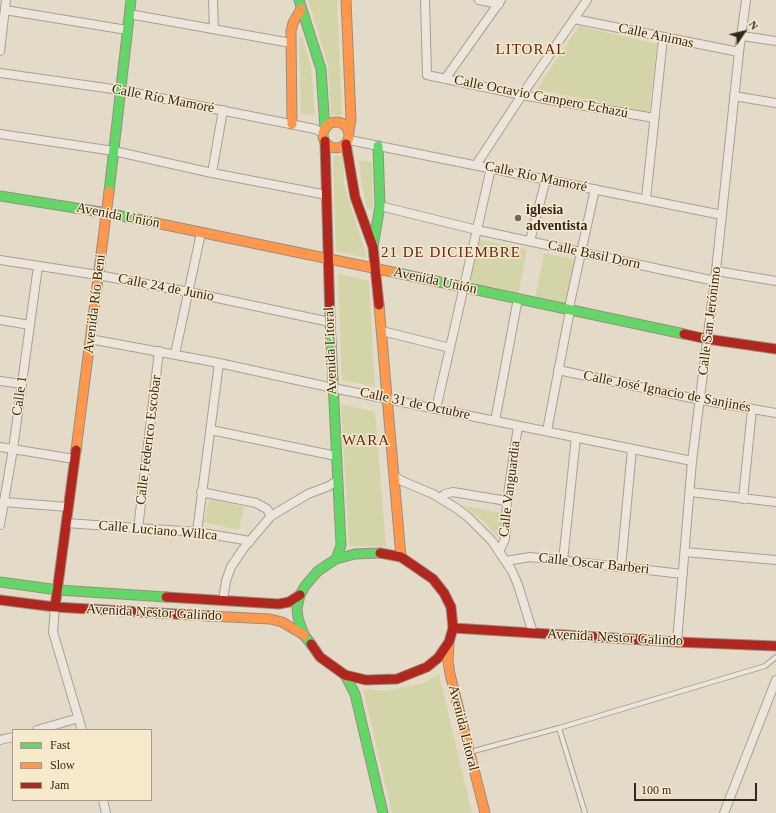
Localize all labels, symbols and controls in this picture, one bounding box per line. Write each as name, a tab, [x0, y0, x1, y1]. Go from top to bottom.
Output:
north arrow	[724, 12, 764, 52]
text: N	[747, 18, 761, 32]
street label: Calle Animas	[617, 20, 695, 52]
district label: LITORAL	[496, 41, 566, 59]
street label: Calle Octavio Campero Echazú	[453, 72, 629, 122]
street label: Calle Río Mamoré	[110, 81, 216, 117]
street label: Calle Río Mamoré	[483, 158, 589, 196]
street label: Avenida Unión	[75, 200, 161, 232]
place label: iglesia adventista	[526, 202, 587, 234]
marker: iglesia adventista	[513, 213, 523, 223]
street label: Calle Basil Dorn	[546, 237, 642, 273]
district label: 21 DE DICIEMBRE	[381, 244, 521, 262]
street label: Avenida Río Beni	[81, 253, 109, 355]
street label: Avenida Unión	[392, 264, 478, 298]
street label: Calle San Jerónimo	[695, 266, 725, 376]
street label: Calle 24 de Junio	[116, 270, 216, 306]
street label: Avenida Litoral	[321, 307, 341, 395]
street label: Calle José Ignacio de Sanjinés	[582, 368, 752, 416]
street label: Calle Federico Escobar	[133, 374, 165, 506]
street label: Calle 1	[9, 375, 31, 417]
street label: Calle 31 de Octubre	[358, 384, 472, 424]
district label: WARA	[342, 432, 390, 450]
street label: Calle Vanguardia	[496, 440, 524, 538]
street label: Calle Luciano Willca	[98, 517, 218, 545]
street label: Calle Oscar Barberi	[538, 550, 650, 578]
street label: Avenida Nestor Galindo	[86, 601, 222, 625]
street label: Avenida Nestor Galindo	[547, 626, 683, 650]
street label: Avenida Litoral	[444, 683, 482, 773]
legend	[12, 729, 152, 801]
text: Fast	[50, 738, 70, 752]
text: Slow	[50, 758, 75, 772]
scale bar	[636, 775, 759, 801]
text: Jam	[50, 778, 69, 792]
text: 100 m	[641, 783, 671, 797]

